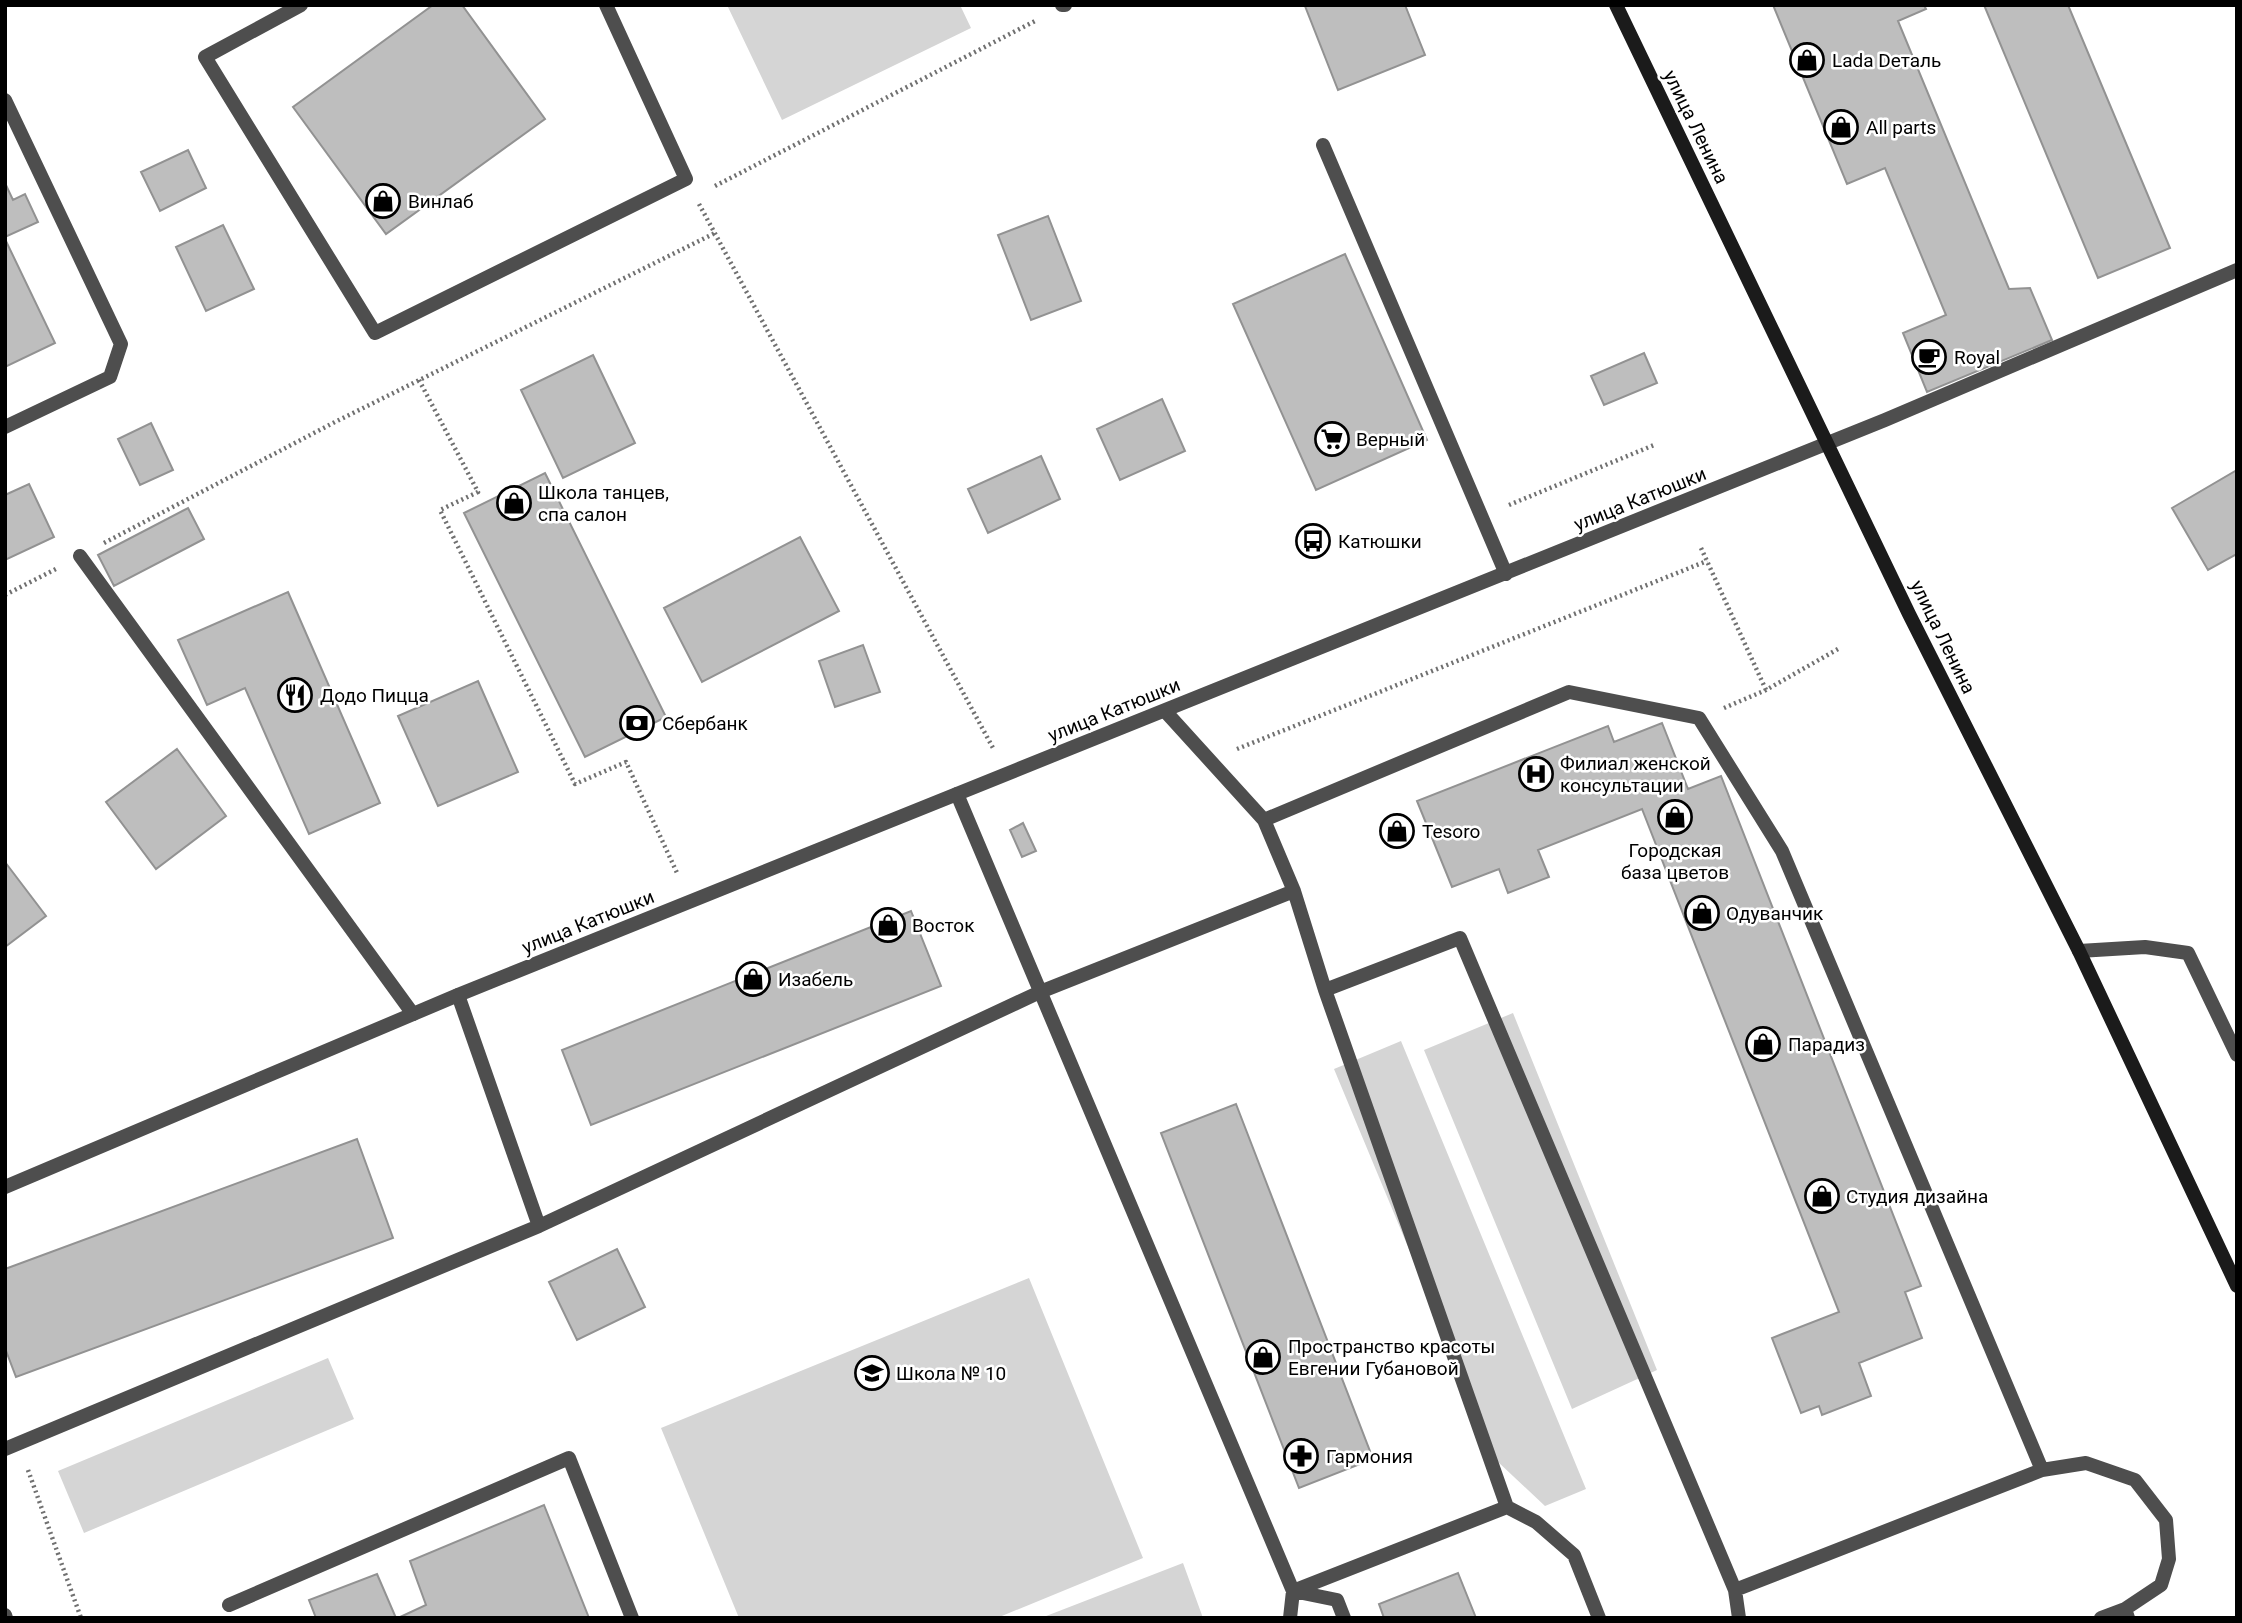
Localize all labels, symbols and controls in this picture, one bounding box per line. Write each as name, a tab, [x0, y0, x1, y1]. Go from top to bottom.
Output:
shop icon: Lada Dеталь	[1788, 41, 1826, 79]
place label: Lada Dеталь	[1832, 49, 1941, 72]
street label: улица Ленина	[1659, 66, 1733, 188]
shop icon: All parts	[1822, 108, 1860, 146]
place label: All parts	[1866, 116, 1936, 139]
shop icon: Винлаб	[364, 182, 402, 220]
place label: Винлаб	[408, 190, 474, 213]
cafe icon: Royal	[1910, 338, 1948, 376]
place label: Royal	[1954, 346, 2000, 369]
supermarket icon: Верный	[1313, 420, 1351, 458]
place label: Верный	[1356, 428, 1425, 451]
street label: улица Катюшки	[1571, 462, 1709, 536]
place label: Школа танцев, спа салон	[538, 481, 669, 526]
shop icon: Школа танцев, спа салон	[495, 484, 533, 522]
bus stop icon: Катюшки	[1294, 522, 1332, 560]
place label: Катюшки	[1338, 530, 1422, 553]
street label: улица Ленина	[1906, 576, 1980, 698]
street label: улица Катюшки	[1045, 673, 1183, 747]
restaurant icon: Додо Пицца	[276, 676, 314, 714]
place label: Додо Пицца	[320, 684, 429, 707]
bank icon: Сбербанк	[618, 704, 656, 742]
place label: Сбербанк	[662, 712, 748, 735]
place label: Филиал женской консультации	[1560, 752, 1711, 797]
hospital icon: Филиал женской консультации	[1517, 755, 1555, 793]
shop icon: Городская база цветов	[1656, 798, 1694, 836]
shop icon: Tesoro	[1378, 812, 1416, 850]
place label: Tesoro	[1422, 820, 1480, 843]
place label: Городская база цветов	[1621, 839, 1729, 884]
street label: улица Катюшки	[519, 885, 657, 959]
shop icon: Одуванчик	[1683, 894, 1721, 932]
place label: Одуванчик	[1726, 902, 1824, 925]
shop icon: Восток	[869, 906, 907, 944]
place label: Восток	[912, 914, 975, 937]
shop icon: Изабель	[734, 960, 772, 998]
place label: Изабель	[778, 968, 853, 991]
shop icon: Парадиз	[1744, 1025, 1782, 1063]
place label: Парадиз	[1788, 1033, 1865, 1056]
shop icon: Студия дизайна	[1803, 1177, 1841, 1215]
place label: Студия дизайна	[1846, 1185, 1988, 1208]
place label: Пространство красоты Евгении Губановой	[1288, 1335, 1495, 1380]
shop icon: Пространство красоты Евгении Губановой	[1244, 1338, 1282, 1376]
school or university icon: Школа № 10	[853, 1354, 891, 1392]
place label: Школа № 10	[896, 1362, 1006, 1385]
pharmacy icon: Гармония	[1282, 1437, 1320, 1475]
place label: Гармония	[1326, 1445, 1413, 1468]

